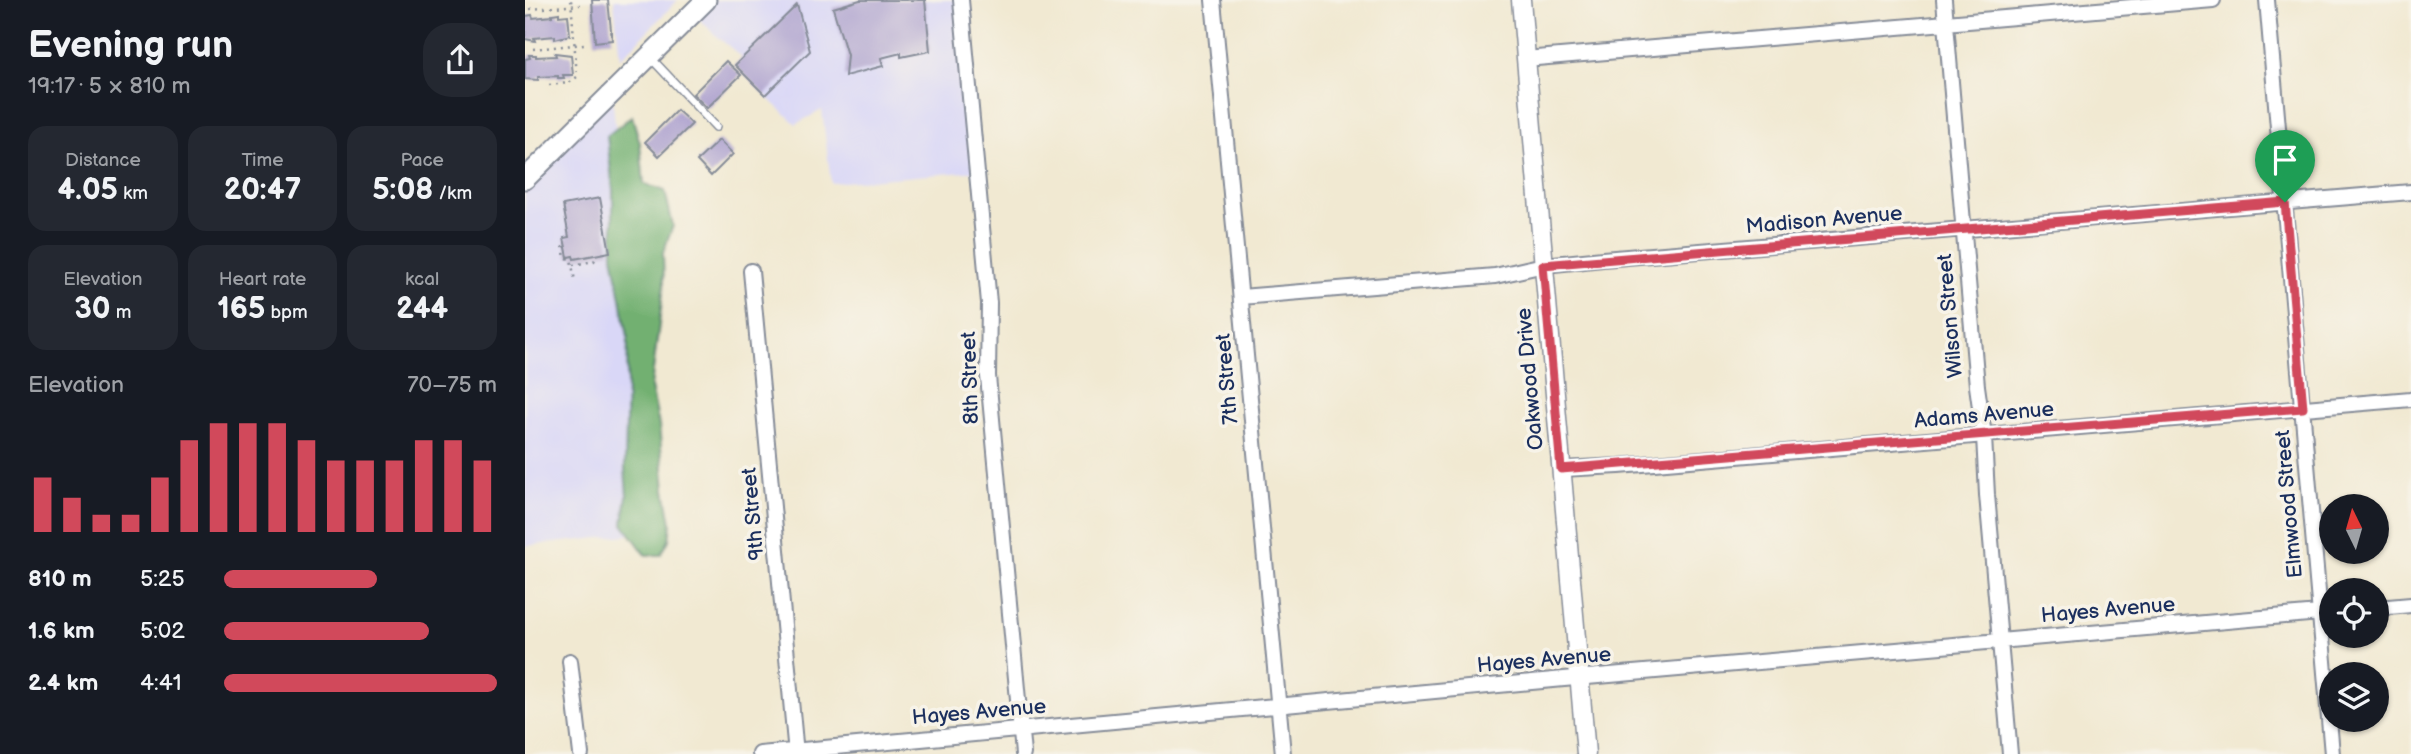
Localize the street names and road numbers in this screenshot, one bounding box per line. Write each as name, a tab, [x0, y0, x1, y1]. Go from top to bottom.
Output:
street label: Madison Avenue	[1745, 201, 1903, 239]
street label: Wilson Street	[1932, 252, 1968, 379]
street label: Oakwood Drive	[1511, 307, 1549, 451]
street label: 8th Street	[956, 330, 984, 425]
street label: 7th Street	[1211, 332, 1243, 426]
street label: Adams Avenue	[1913, 396, 2055, 434]
street label: Elmwood Street	[2270, 428, 2308, 579]
street label: 9th Street	[736, 466, 770, 561]
street label: Hayes Avenue	[2040, 592, 2176, 628]
street label: Hayes Avenue	[1476, 642, 1612, 678]
street label: Hayes Avenue	[911, 694, 1047, 730]

